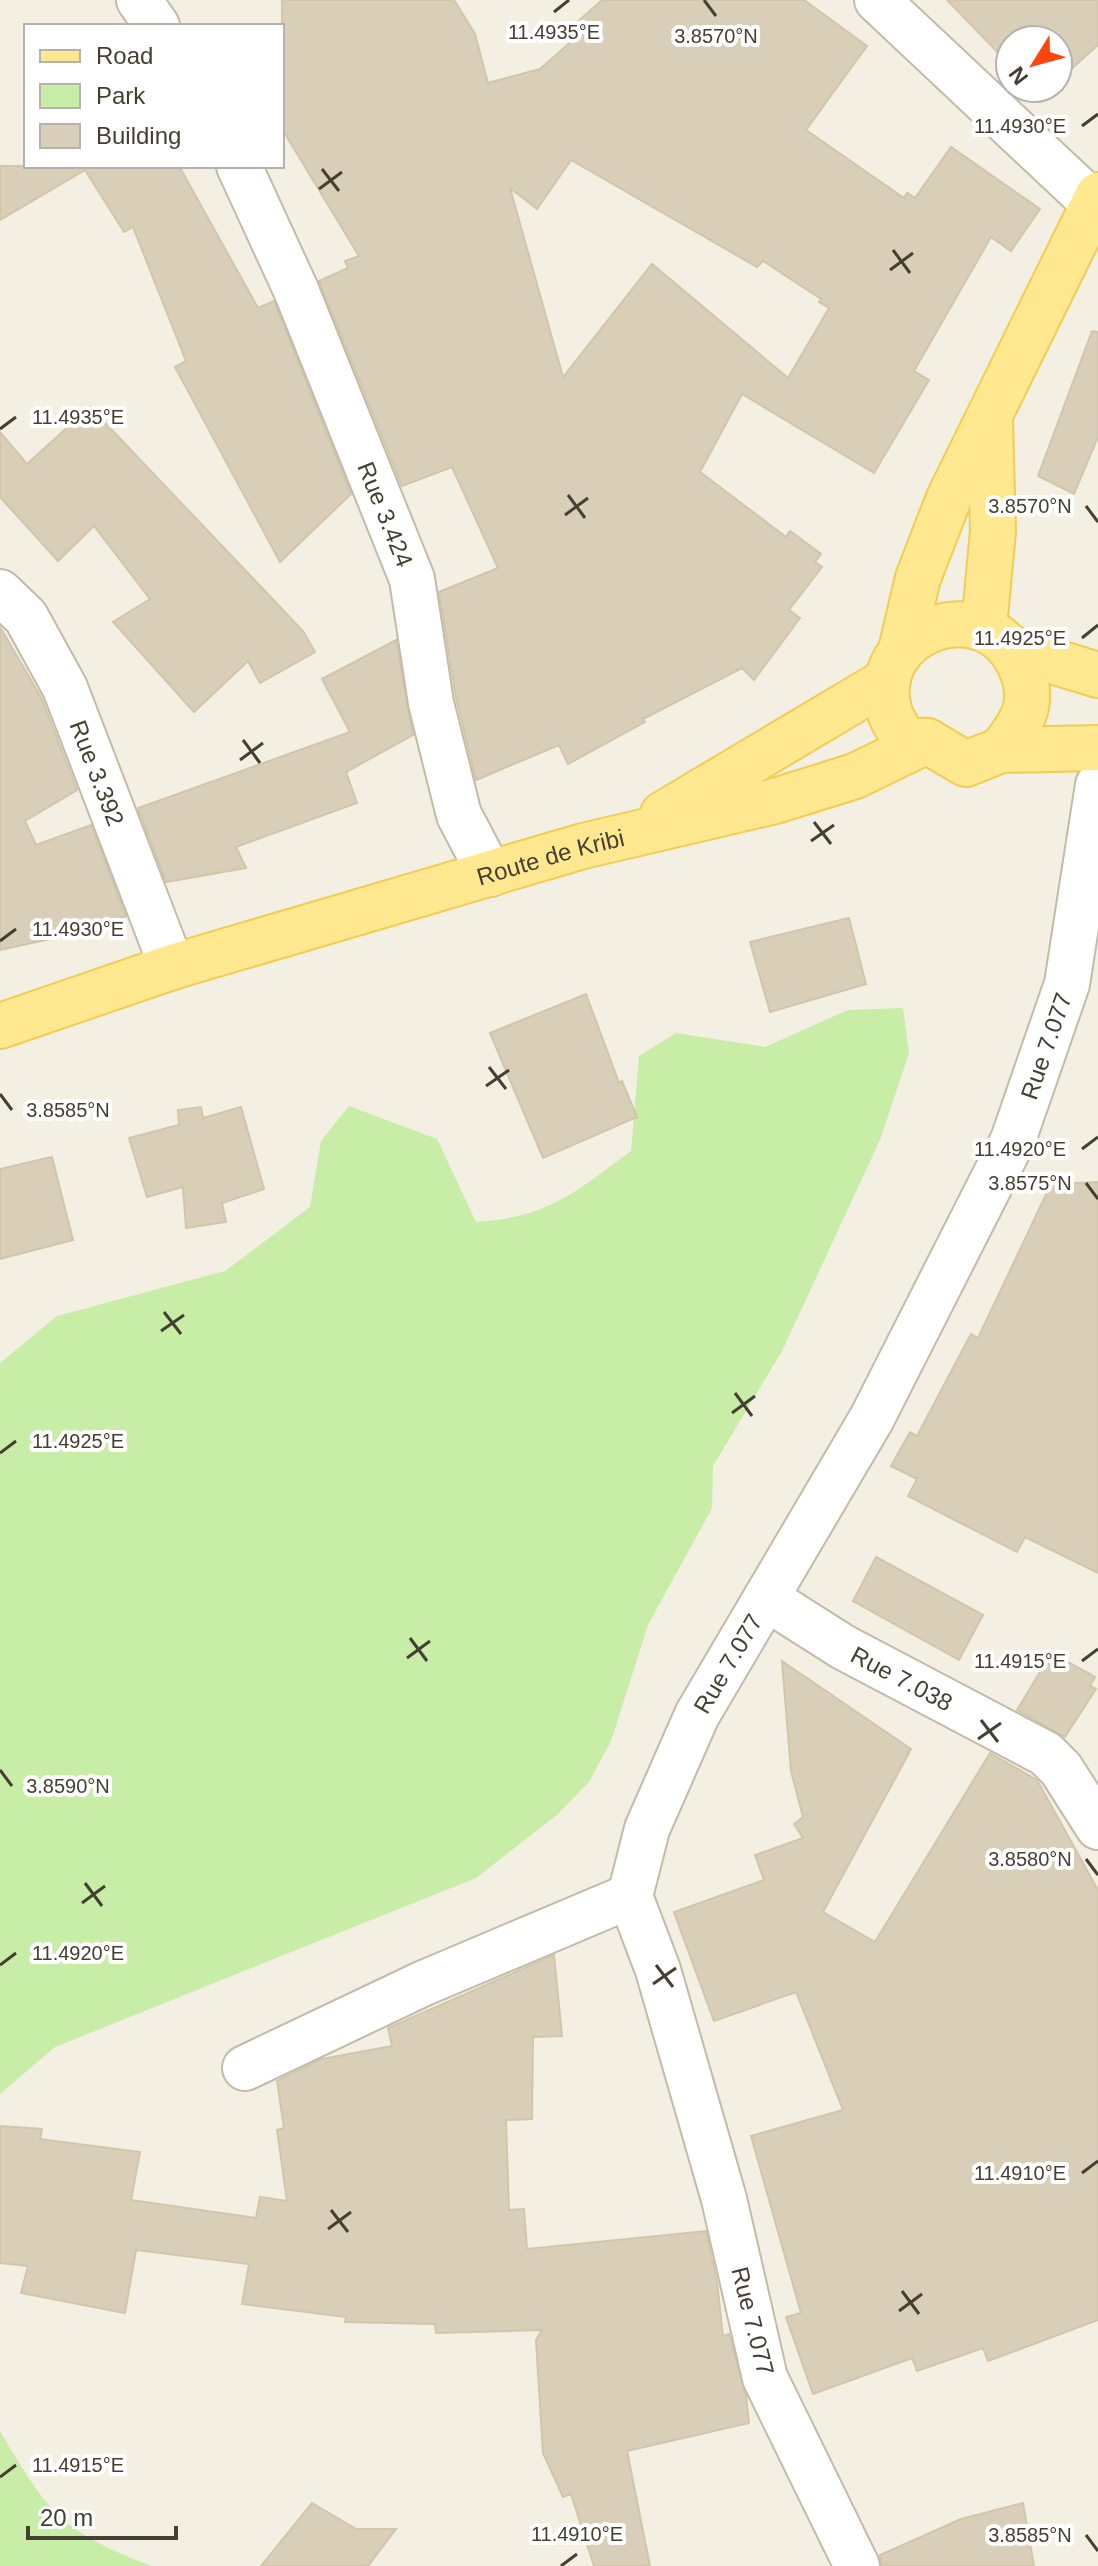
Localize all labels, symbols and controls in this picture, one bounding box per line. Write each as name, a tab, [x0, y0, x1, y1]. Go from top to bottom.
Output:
text: 11.4935°E	[508, 21, 600, 43]
legend	[24, 24, 284, 168]
north arrow	[994, 24, 1074, 104]
text: 3.8570°N	[674, 25, 758, 47]
text: Road	[96, 42, 153, 69]
text: N	[1004, 62, 1033, 90]
text: Park	[96, 82, 146, 109]
text: 11.4930°E	[974, 115, 1066, 137]
text: Building	[96, 122, 181, 149]
text: 11.4935°E	[32, 406, 124, 428]
street label: Rue 3.424	[353, 458, 419, 571]
text: 3.8570°N	[988, 495, 1072, 517]
text: 11.4925°E	[974, 627, 1066, 649]
street label: Rue 3.392	[65, 716, 130, 829]
street label: Route de Kribi	[473, 823, 627, 890]
text: 11.4930°E	[32, 918, 124, 940]
street label: Rue 7.077	[1015, 989, 1076, 1103]
text: 3.8585°N	[26, 1099, 110, 1121]
text: 11.4920°E	[974, 1138, 1066, 1160]
text: 3.8575°N	[988, 1172, 1072, 1194]
text: 11.4925°E	[32, 1430, 124, 1452]
street label: Rue 7.077	[688, 1609, 767, 1718]
street label: Rue 7.038	[847, 1640, 957, 1716]
text: 11.4915°E	[974, 1650, 1066, 1672]
text: 3.8590°N	[26, 1775, 110, 1797]
text: 3.8580°N	[988, 1848, 1072, 1870]
text: 11.4920°E	[32, 1942, 124, 1964]
text: 11.4910°E	[974, 2162, 1066, 2184]
street label: Rue 7.077	[727, 2264, 779, 2378]
text: 11.4915°E	[32, 2454, 124, 2476]
scale bar	[28, 2490, 176, 2540]
text: 20 m	[40, 2504, 93, 2531]
text: 11.4910°E	[531, 2523, 623, 2545]
text: 3.8585°N	[988, 2524, 1072, 2546]

